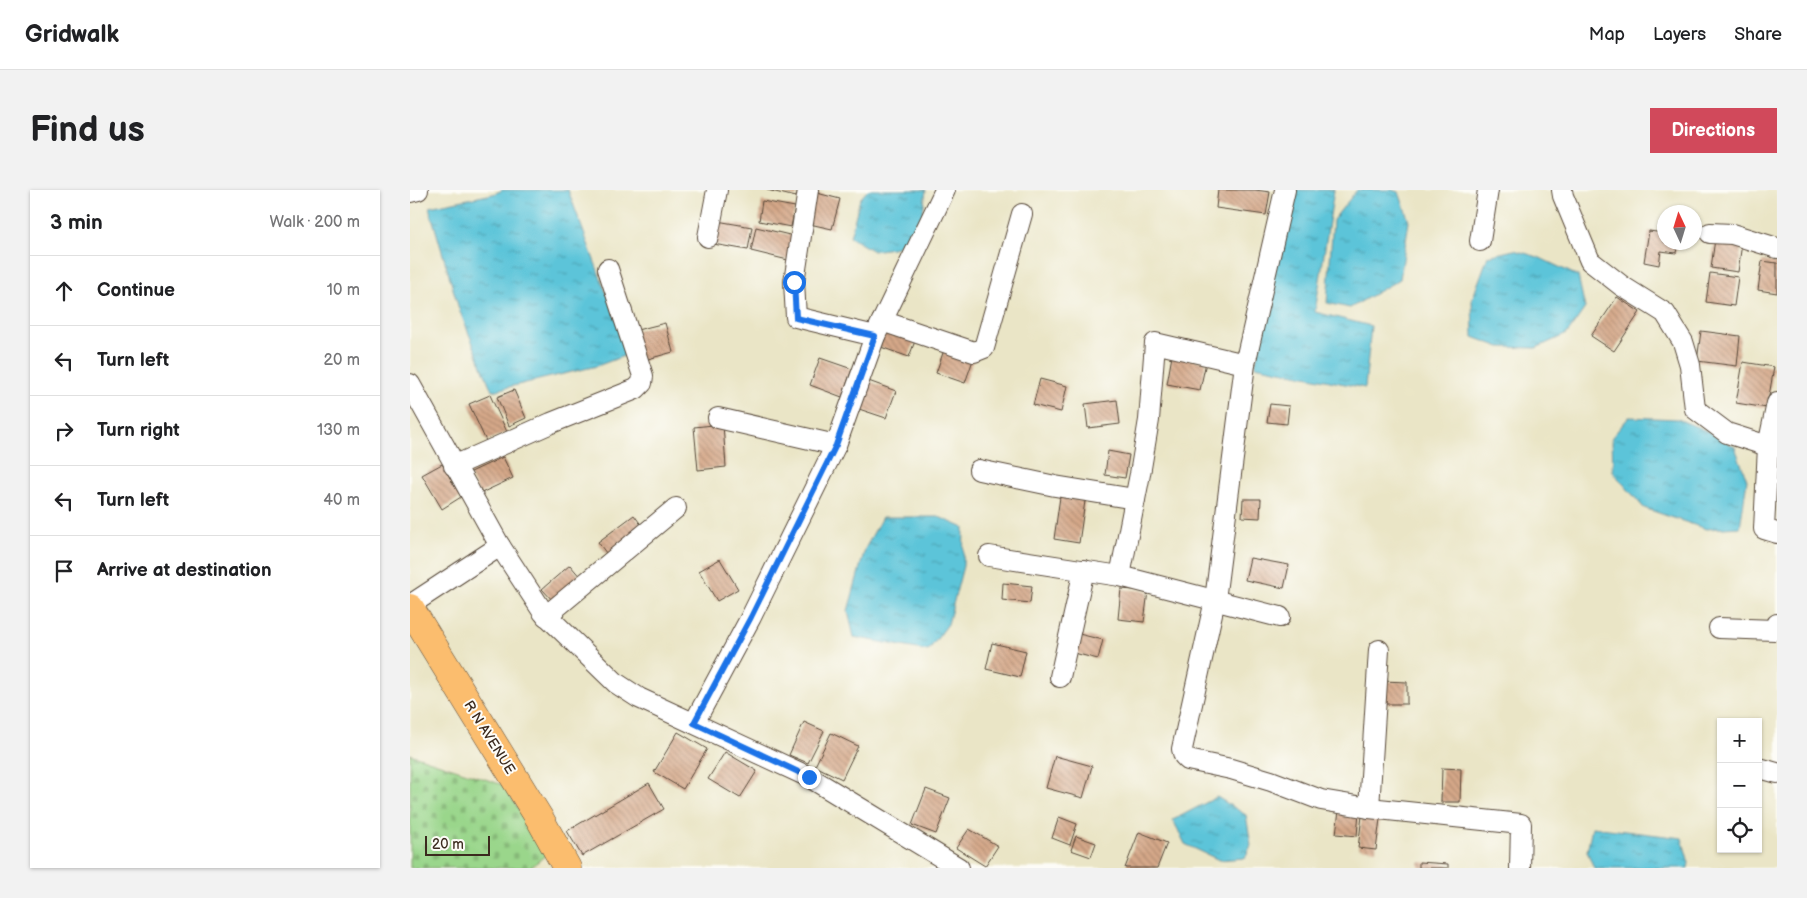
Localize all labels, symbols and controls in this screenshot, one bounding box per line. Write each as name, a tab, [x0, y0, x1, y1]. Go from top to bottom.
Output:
text: Gridwalk	[25, 20, 119, 49]
text: Map	[1589, 24, 1625, 45]
text: Layers	[1653, 24, 1706, 45]
text: Share	[1734, 24, 1782, 45]
button: Directions	[1650, 108, 1777, 153]
text: Find us	[30, 109, 145, 152]
north arrow	[1657, 205, 1702, 250]
text: 3 min	[50, 210, 103, 235]
text: Walk · 200 m	[270, 213, 360, 232]
route start	[783, 271, 806, 294]
icon: ahead	[50, 277, 78, 305]
text: Continue	[97, 279, 175, 302]
text: 10 m	[327, 281, 360, 300]
icon: left	[50, 347, 78, 375]
text: Turn left	[97, 349, 169, 372]
text: 20 m	[324, 351, 360, 370]
icon: right	[50, 417, 78, 445]
text: Turn right	[97, 419, 180, 442]
text: 130 m	[317, 421, 360, 440]
icon: left	[50, 487, 78, 515]
text: Turn left	[97, 489, 169, 512]
text: 40 m	[323, 491, 360, 510]
icon: arrive	[50, 557, 78, 585]
text: Arrive at destination	[97, 559, 272, 582]
street label: R N AVENUE	[460, 697, 519, 777]
map controls	[1717, 718, 1762, 853]
button: +	[1717, 718, 1762, 763]
button: −	[1717, 763, 1762, 808]
route end	[798, 766, 821, 789]
button: locate	[1717, 808, 1762, 853]
scale bar	[425, 833, 490, 856]
text: 20 m	[432, 836, 464, 853]

